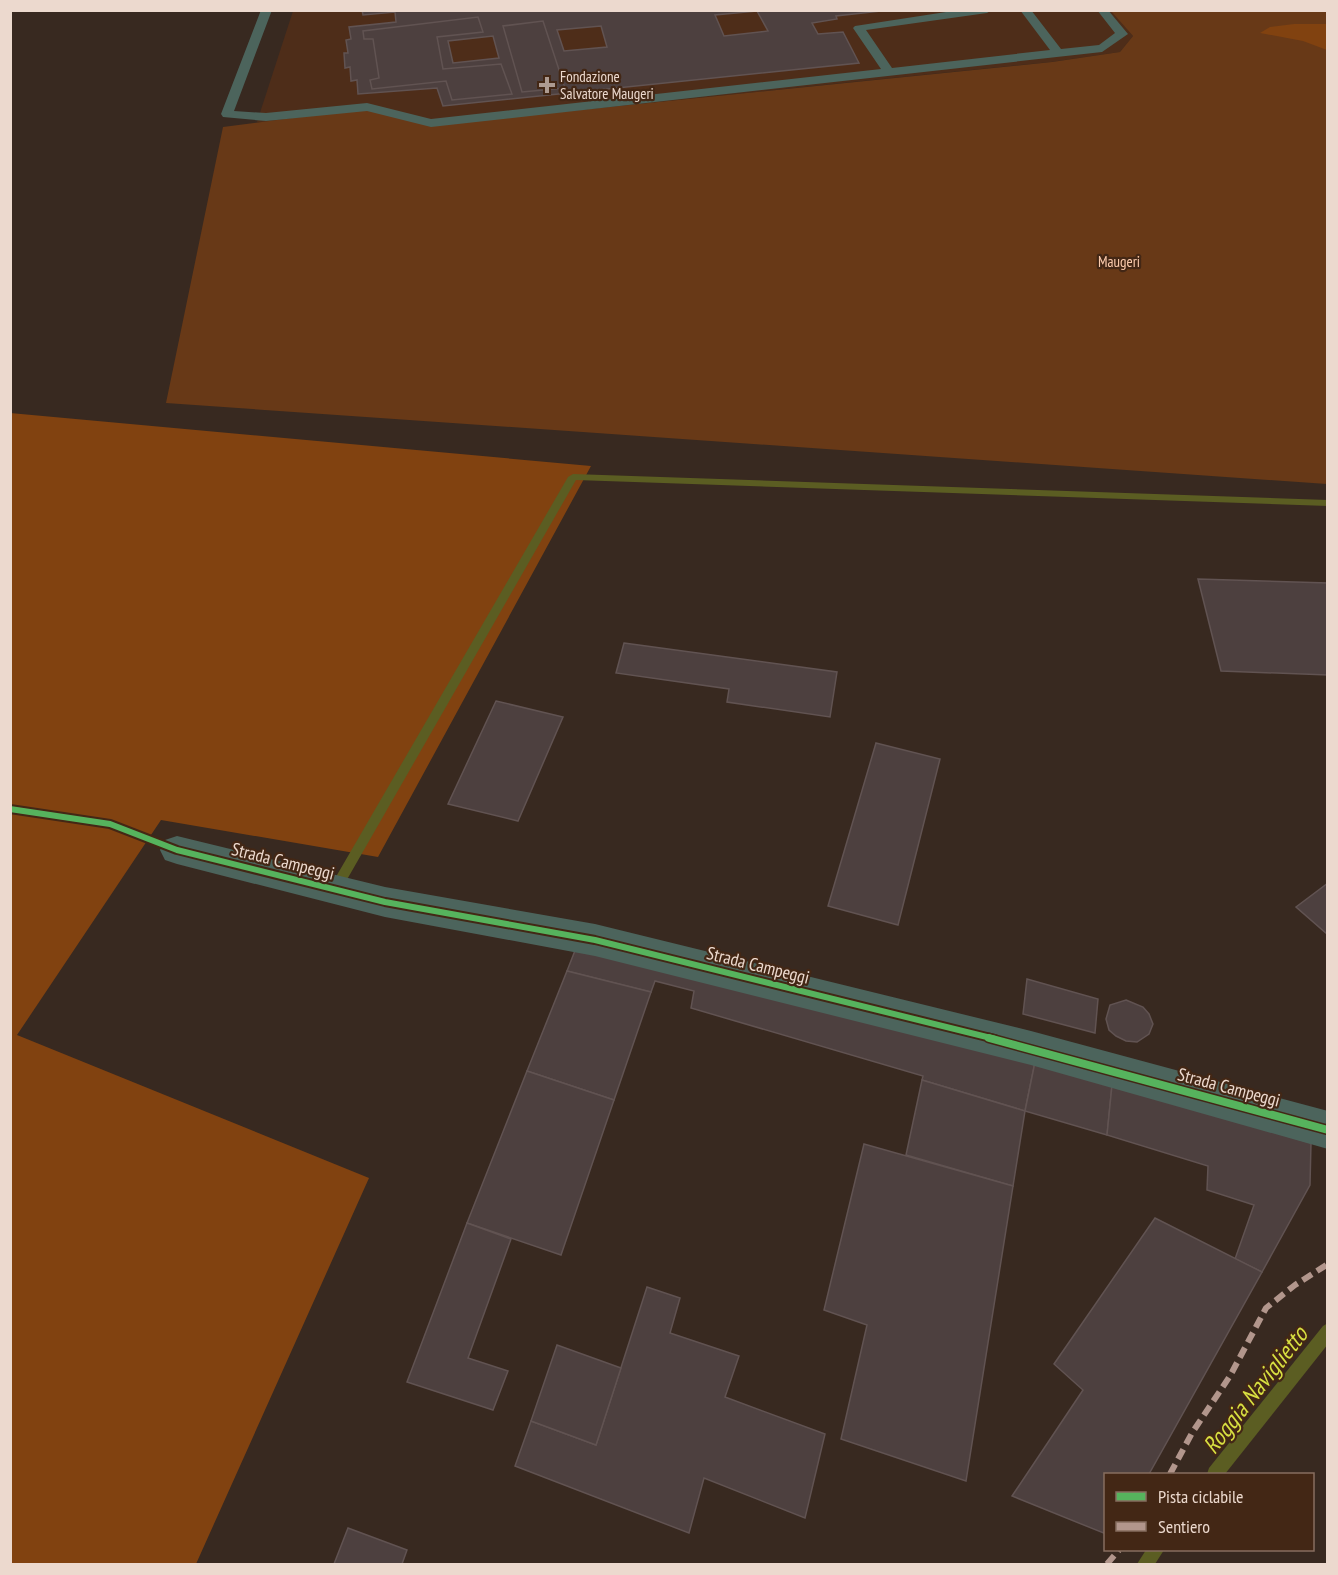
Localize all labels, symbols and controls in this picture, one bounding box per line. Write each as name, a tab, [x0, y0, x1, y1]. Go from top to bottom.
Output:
place label: Fondazione Salvatore Maugeri	[560, 67, 654, 103]
marker: Fondazione Salvatore Maugeri	[538, 76, 556, 94]
park label: Maugeri	[1098, 252, 1140, 271]
street label: Strada Campeggi	[229, 837, 337, 885]
street label: Strada Campeggi	[704, 941, 812, 989]
street label: Strada Campeggi	[1175, 1062, 1283, 1112]
water label: Roggia Naviglietto	[1196, 1319, 1315, 1460]
legend	[1104, 1473, 1314, 1551]
text: Pista ciclabile	[1158, 1485, 1244, 1508]
text: Sentiero	[1158, 1515, 1210, 1538]

